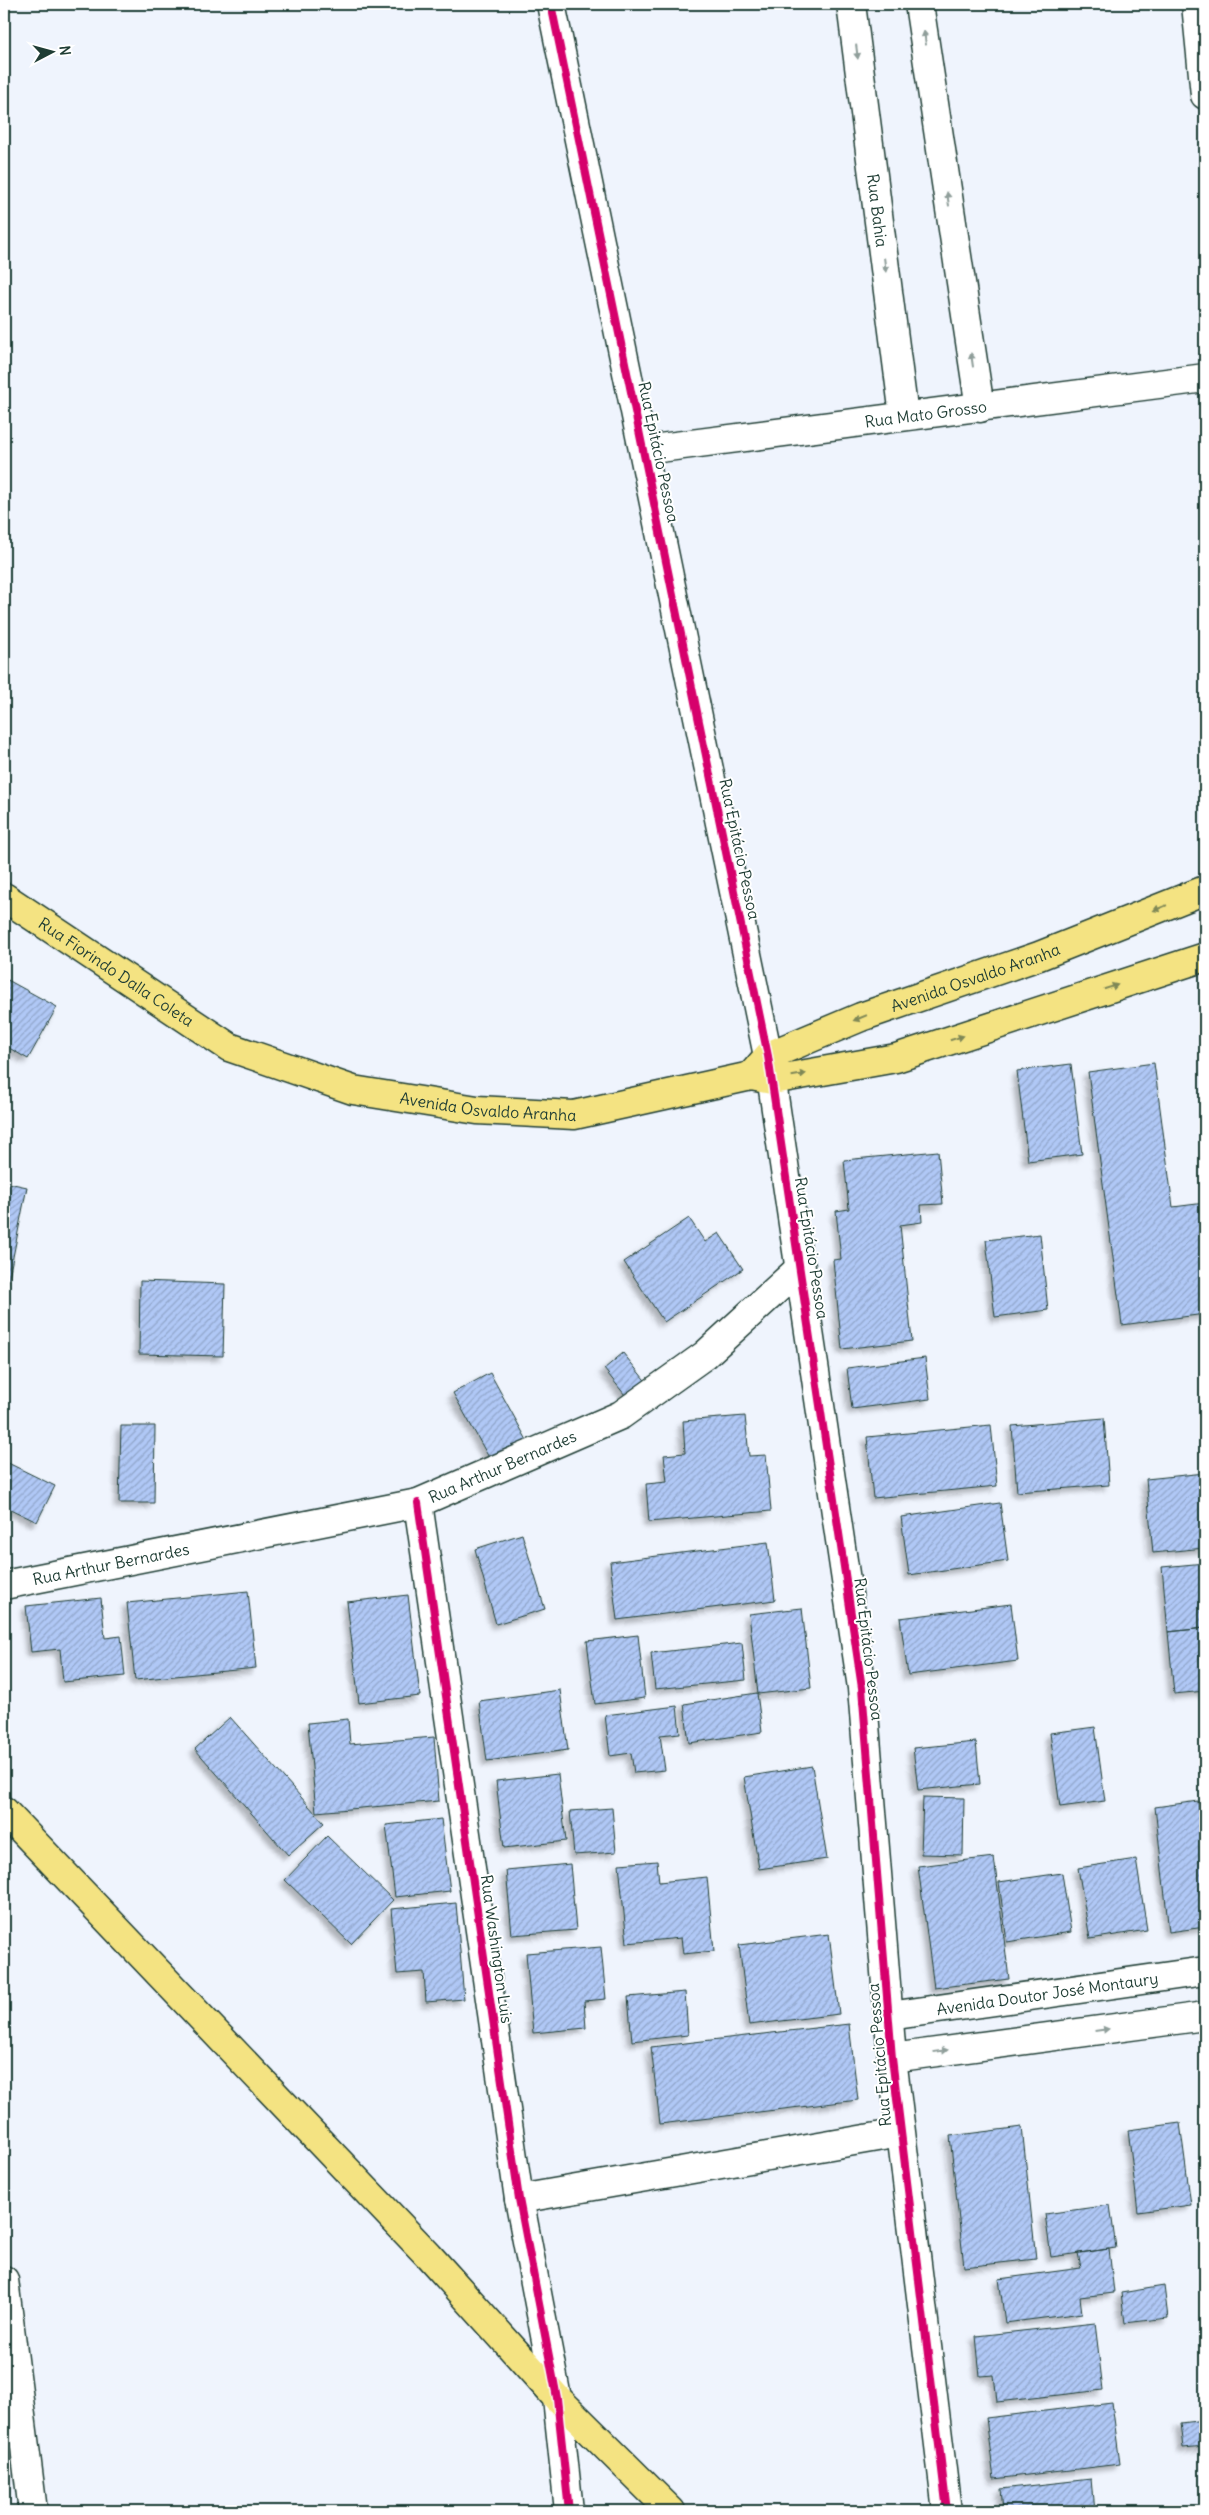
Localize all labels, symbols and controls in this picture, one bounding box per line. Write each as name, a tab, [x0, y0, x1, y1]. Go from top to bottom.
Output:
north arrow	[28, 28, 78, 78]
one-way arrow	[920, 30, 928, 46]
one-way arrow	[853, 44, 861, 60]
text: N	[55, 45, 74, 56]
street label: Rua Bahia	[863, 172, 892, 248]
one-way arrow	[944, 191, 952, 207]
one-way arrow	[881, 258, 889, 274]
one-way arrow	[968, 351, 976, 367]
street label: Rua Epitácio Pessoa	[634, 380, 684, 524]
street label: Rua Mato Grosso	[863, 396, 988, 432]
street label: Rua Epitácio Pessoa	[715, 777, 765, 921]
one-way arrow	[1152, 904, 1167, 912]
street label: Rua Fiorindo Dalla Coleta	[35, 913, 198, 1031]
street label: Avenida Osvaldo Aranha	[888, 939, 1063, 1016]
one-way arrow	[1104, 983, 1119, 990]
one-way arrow	[852, 1014, 867, 1022]
one-way arrow	[950, 1034, 965, 1042]
one-way arrow	[792, 1070, 808, 1078]
street label: Avenida Osvaldo Aranha	[398, 1088, 577, 1125]
street label: Rua Epitácio Pessoa	[791, 1176, 833, 1320]
street label: Rua Arthur Bernardes	[425, 1426, 579, 1507]
street label: Rua Arthur Bernardes	[31, 1539, 191, 1589]
street label: Rua Epitácio Pessoa	[850, 1577, 888, 1721]
street label: Rua Washington Luis	[477, 1873, 517, 2025]
street label: Avenida Doutor José Montaury	[935, 1968, 1159, 2019]
street label: Rua Epitácio Pessoa	[863, 1983, 895, 2127]
one-way arrow	[1094, 2026, 1110, 2034]
one-way arrow	[933, 2047, 949, 2055]

